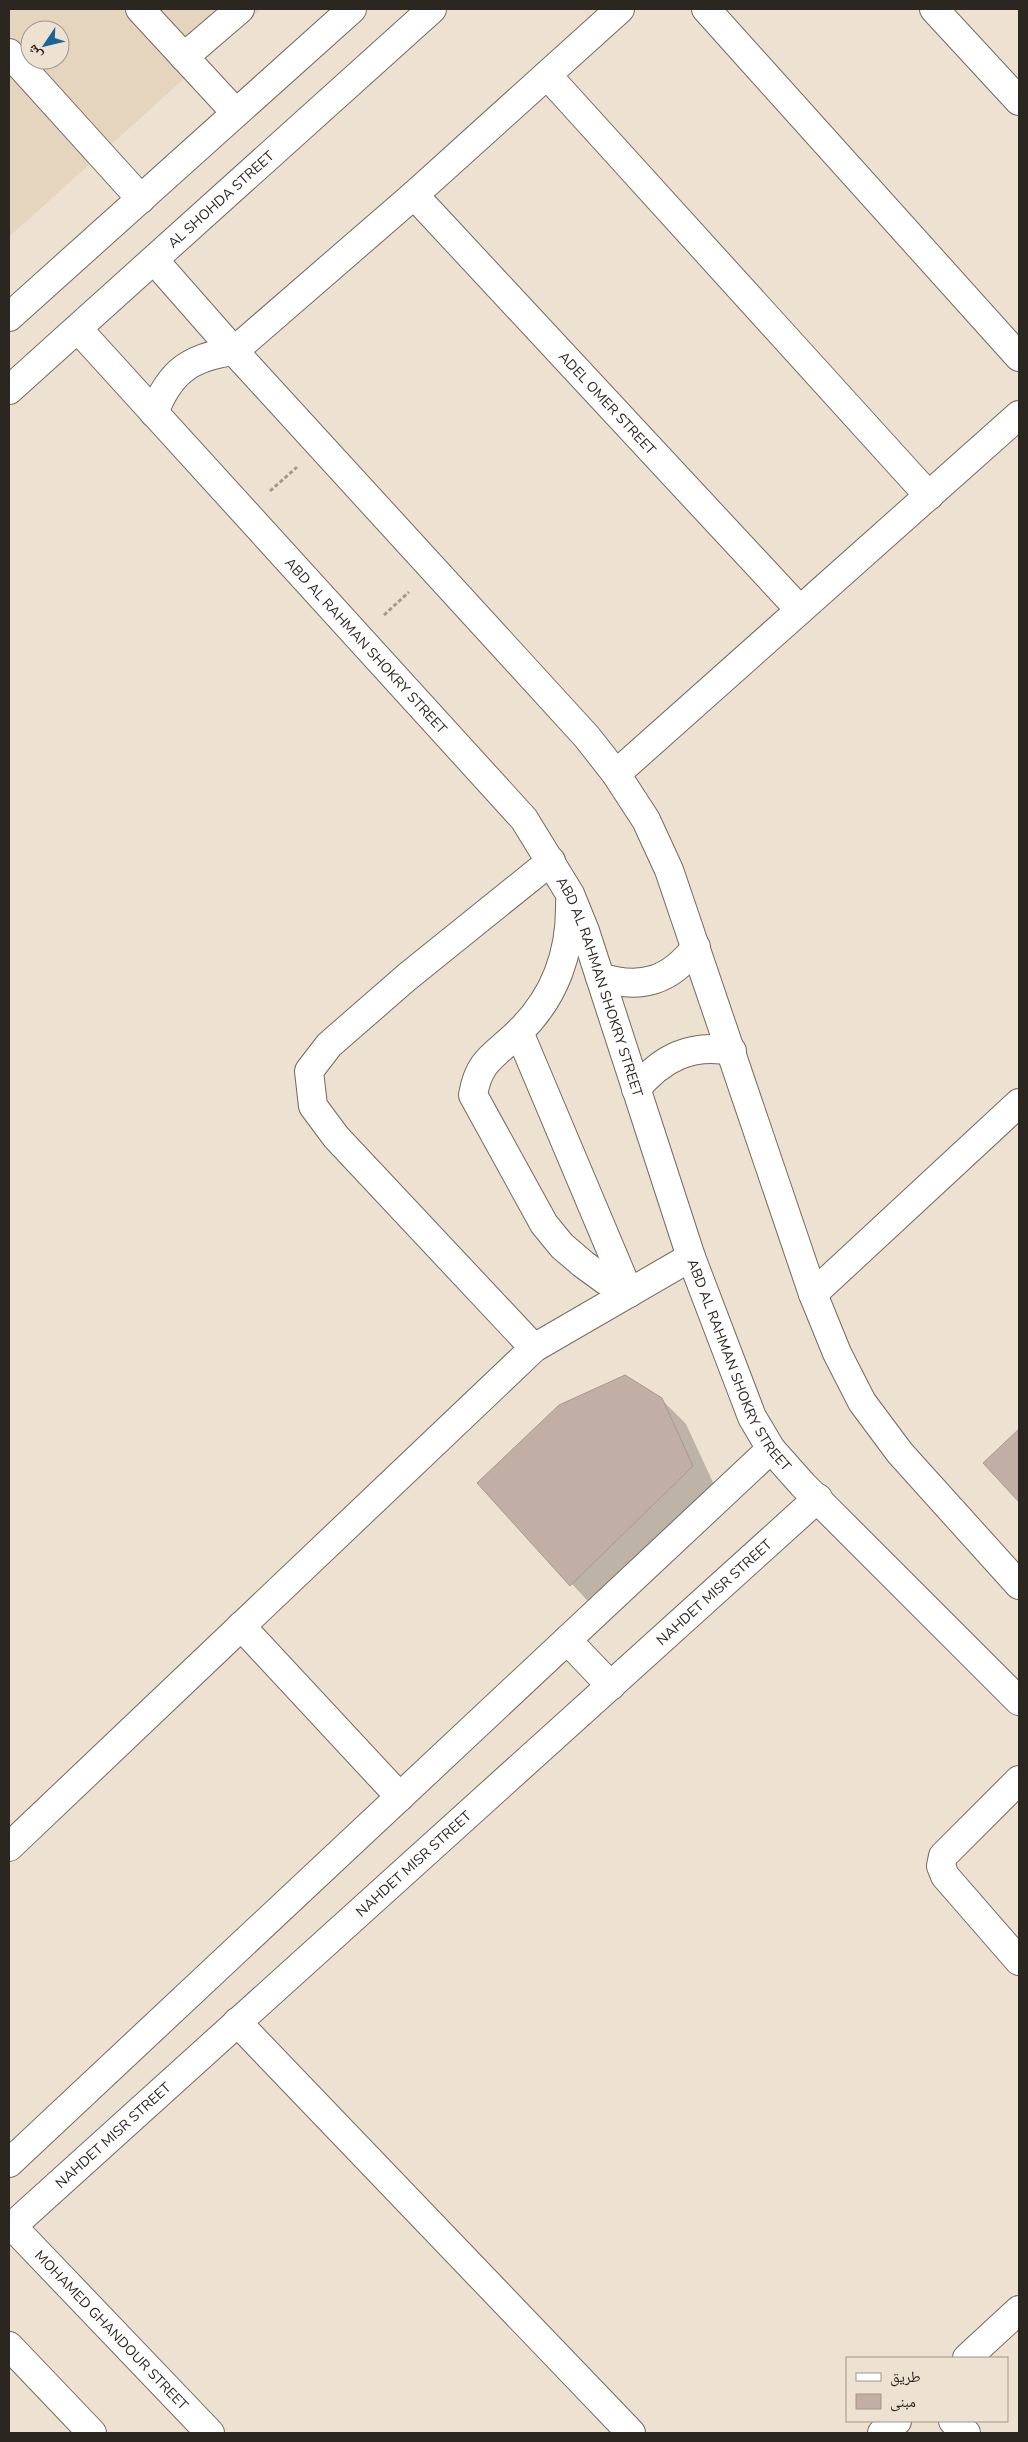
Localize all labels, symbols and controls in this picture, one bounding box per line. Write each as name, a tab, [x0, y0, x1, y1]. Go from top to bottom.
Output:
north arrow	[20, 20, 70, 70]
text: ش	[23, 41, 47, 64]
street label: AL SHOHDA STREET	[164, 146, 278, 252]
street label: ADEL OMER STREET	[555, 347, 661, 459]
street label: ABD AL RAHMAN SHOKRY STREET	[281, 553, 452, 738]
street label: ABD AL RAHMAN SHOKRY STREET	[552, 873, 648, 1100]
street label: ABD AL RAHMAN SHOKRY STREET	[683, 1256, 796, 1475]
street label: NAHDET MISR STREET	[652, 1534, 776, 1649]
street label: NAHDET MISR STREET	[351, 1806, 476, 1921]
street label: NAHDET MISR STREET	[51, 2078, 175, 2192]
street label: MOHAMED GHANDOUR STREET	[31, 2246, 193, 2414]
legend	[846, 2357, 1008, 2422]
text: طريق	[890, 2367, 921, 2387]
text: مبنى	[890, 2392, 916, 2412]

